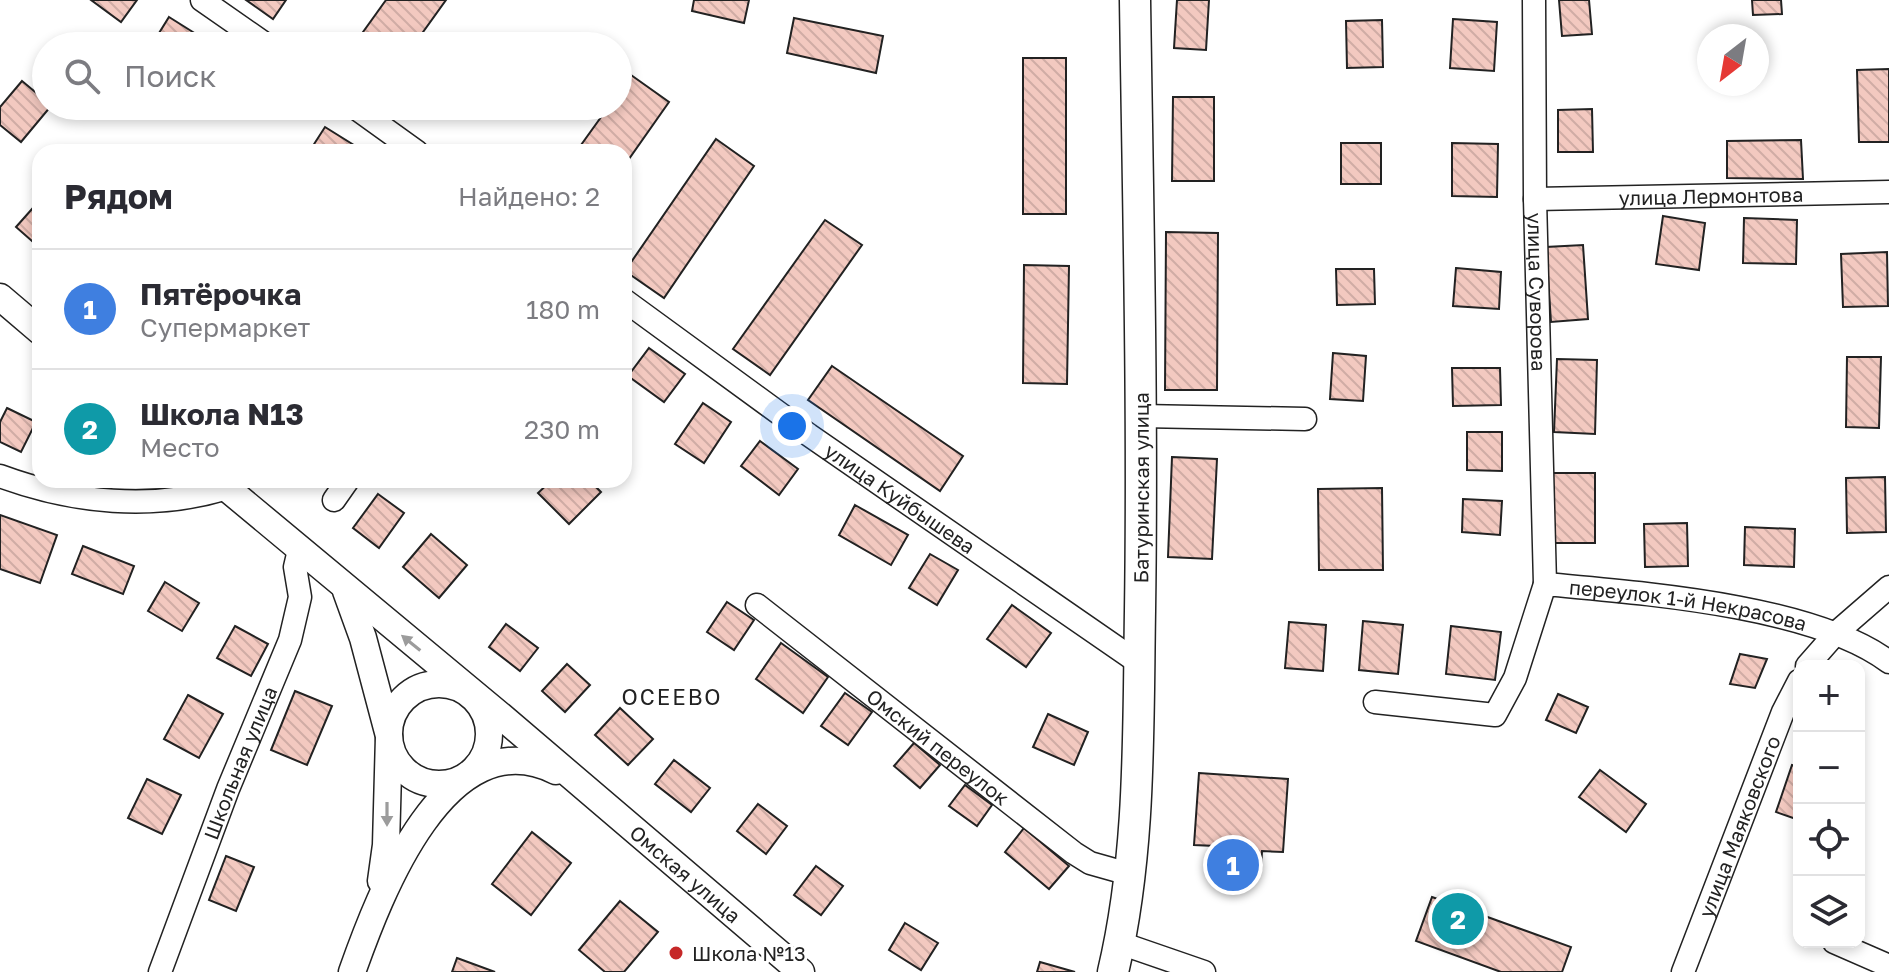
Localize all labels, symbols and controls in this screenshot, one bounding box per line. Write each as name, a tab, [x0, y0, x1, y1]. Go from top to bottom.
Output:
north arrow	[1697, 24, 1769, 96]
search box	[32, 32, 632, 120]
icon: search	[60, 54, 104, 98]
text: Поиск	[124, 58, 216, 94]
text: Рядом	[64, 176, 173, 216]
text: Найдено: 2	[458, 181, 600, 212]
street label: улица Лермонтова	[1618, 182, 1804, 209]
street label: улица Суворова	[1523, 212, 1551, 372]
text: Пятёрочка	[140, 276, 301, 312]
text: 1	[83, 294, 97, 325]
text: 180 m	[526, 294, 600, 325]
text: Супермаркет	[140, 312, 310, 343]
street label: Батуринская улица	[1128, 392, 1153, 583]
text: Школа N13	[140, 396, 304, 432]
your location	[772, 406, 812, 446]
text: 2	[82, 414, 98, 445]
text: 230 m	[524, 414, 600, 445]
text: Место	[140, 432, 220, 463]
street label: улица Куйбышева	[821, 438, 980, 558]
street label: переулок 1-й Некрасова	[1568, 574, 1810, 635]
one-way arrow	[401, 635, 421, 652]
map controls	[1793, 660, 1865, 948]
button: +	[1793, 660, 1865, 732]
street label: Школьная улица	[198, 683, 281, 843]
district label: ОСЕЕВО	[622, 683, 722, 710]
street label: Омский переулок	[862, 684, 1014, 810]
street label: улица Маяковского	[1693, 732, 1785, 921]
button: −	[1793, 732, 1865, 804]
one-way arrow	[381, 802, 393, 827]
button: locate	[1793, 804, 1865, 876]
street label: Омская улица	[625, 820, 746, 927]
pin: 1	[1207, 835, 1259, 895]
button: layers	[1793, 876, 1865, 948]
pin: 2	[1432, 889, 1484, 949]
place label: Школа №13	[692, 941, 806, 965]
marker: Школа №13	[667, 944, 685, 962]

